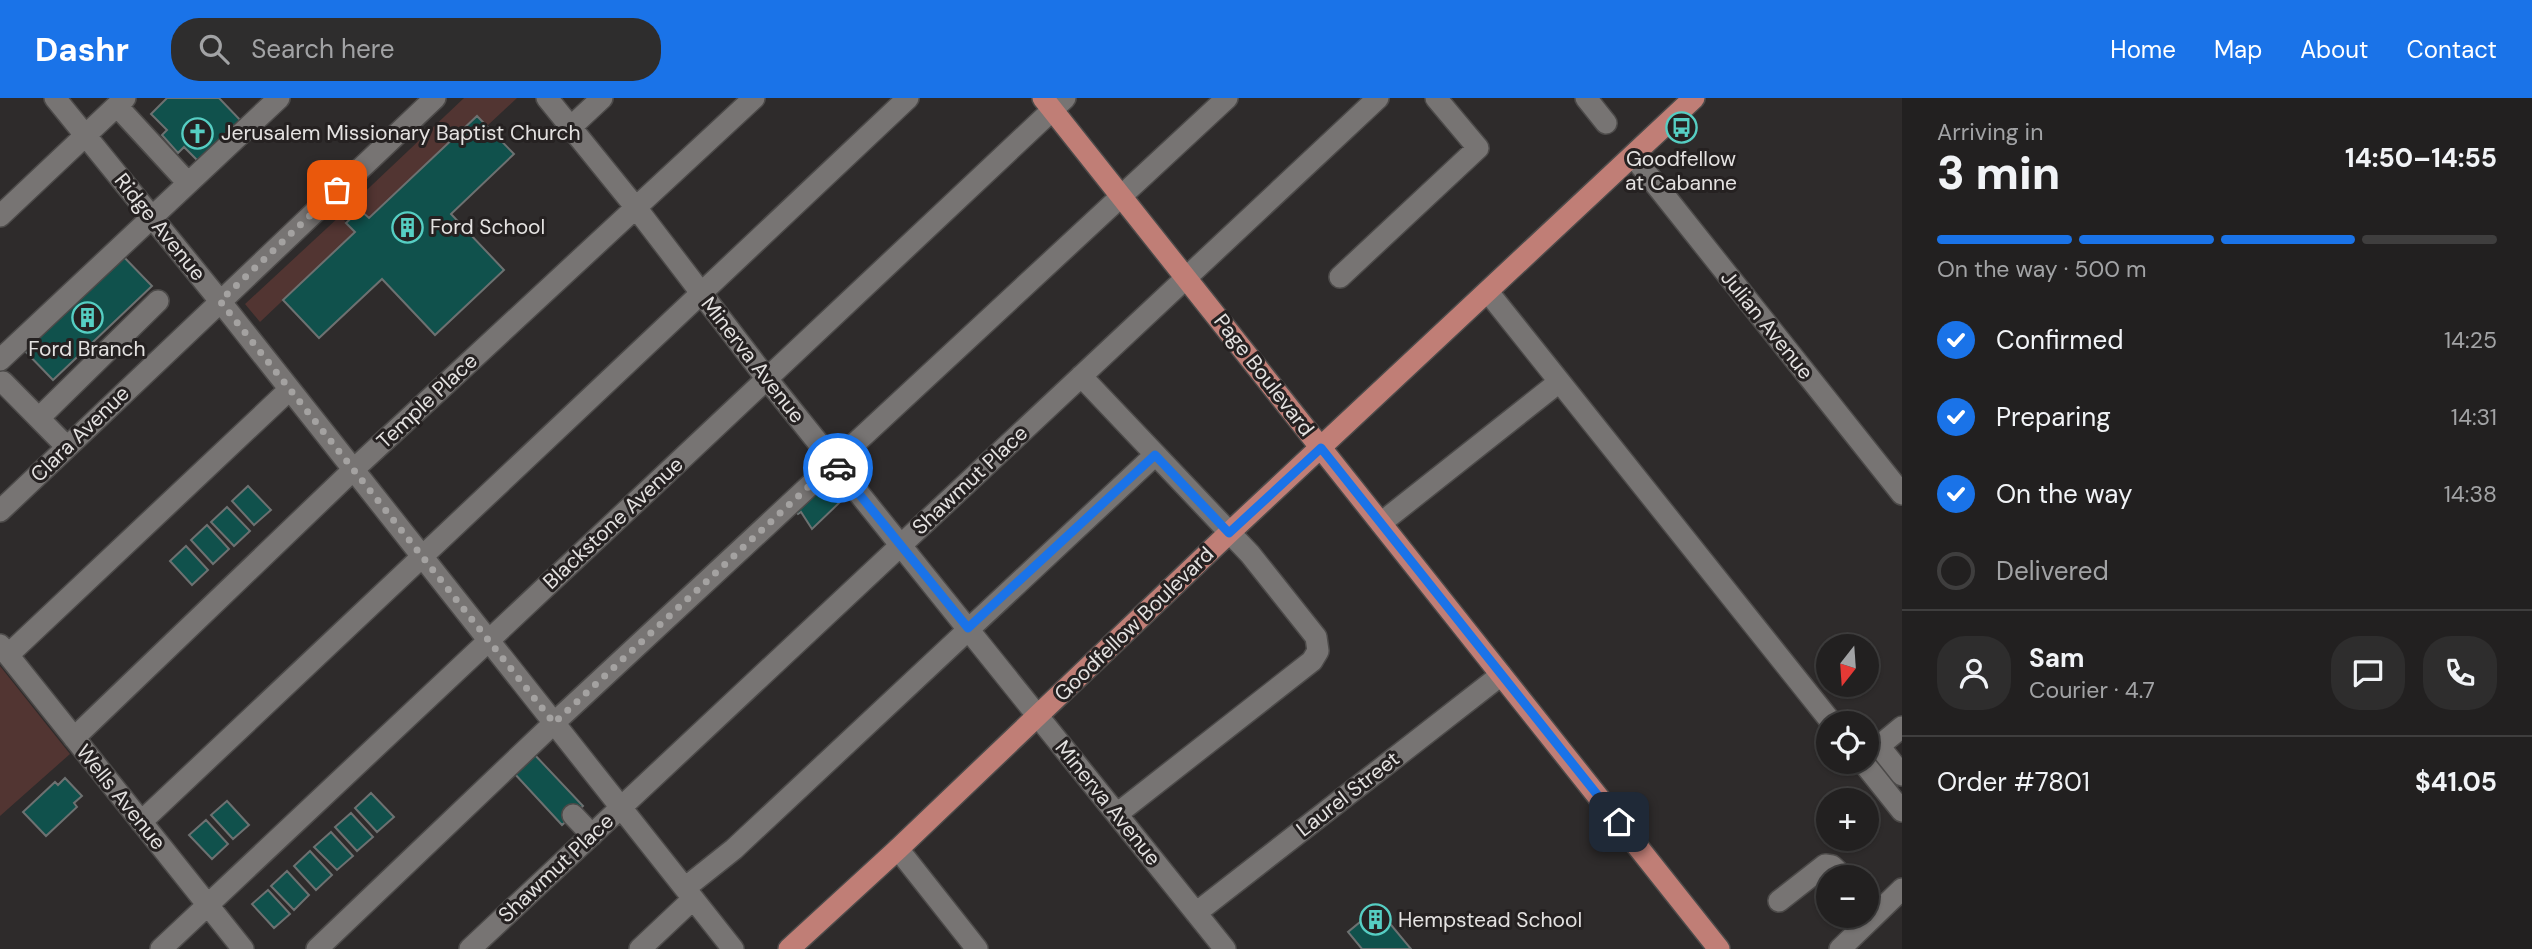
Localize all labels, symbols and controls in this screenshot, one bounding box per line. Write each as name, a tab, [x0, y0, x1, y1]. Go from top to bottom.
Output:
search box	[171, 18, 661, 81]
text: Dashr	[35, 28, 129, 71]
icon: search	[195, 30, 233, 68]
text: Search here	[251, 32, 395, 66]
text: Home	[2110, 34, 2176, 65]
text: Map	[2214, 34, 2262, 65]
text: About	[2300, 34, 2369, 65]
text: Contact	[2407, 34, 2497, 65]
bus stop icon: Goodfellow at Cabanne	[1664, 110, 1698, 144]
church icon: Jerusalem Missionary Baptist Church	[181, 116, 215, 150]
text: Arriving in	[1937, 117, 2043, 147]
place label: Jerusalem Missionary Baptist Church	[221, 119, 581, 147]
text: 14:50–14:55	[2345, 141, 2497, 175]
text: 3 min	[1937, 143, 2060, 203]
place label: Goodfellow at Cabanne	[1625, 145, 1737, 197]
pin	[307, 160, 367, 220]
street label: Ridge Avenue	[108, 167, 212, 287]
icon: bag	[318, 171, 356, 209]
building icon: Ford School	[390, 210, 424, 244]
place label: Ford School	[430, 213, 545, 241]
text: On the way · 500 m	[1937, 254, 2147, 284]
street label: Julian Avenue	[1714, 265, 1820, 385]
street label: Minerva Avenue	[695, 291, 811, 429]
building icon: Ford Branch	[70, 300, 104, 334]
street label: Page Boulevard	[1207, 308, 1321, 442]
icon: check	[1937, 321, 1975, 359]
text: Confirmed	[1996, 323, 2123, 357]
text: 14:25	[2444, 325, 2497, 355]
place label: Ford Branch	[28, 335, 146, 363]
street label: Temple Place	[371, 347, 483, 455]
street label: Clara Avenue	[24, 380, 136, 488]
icon: check	[1937, 398, 1975, 436]
text: Preparing	[1996, 400, 2111, 434]
text: 14:31	[2451, 402, 2497, 432]
street label: Shawmut Place	[906, 419, 1034, 541]
courier	[803, 433, 873, 503]
icon: car	[819, 449, 857, 487]
street label: Blackstone Avenue	[537, 451, 689, 595]
icon: check	[1937, 475, 1975, 513]
text: On the way	[1996, 477, 2132, 511]
text: 14:38	[2444, 479, 2497, 509]
street label: Goodfellow Boulevard	[1048, 540, 1220, 708]
text: Delivered	[1996, 554, 2109, 588]
north arrow	[1816, 634, 1880, 696]
map controls	[1816, 634, 1879, 928]
button: person	[1937, 636, 2011, 710]
button: chat	[2331, 636, 2405, 710]
button: phone	[2423, 636, 2497, 710]
text: Sam	[2029, 641, 2084, 675]
text: Courier · 4.7	[2029, 675, 2155, 705]
button: locate	[1816, 711, 1879, 774]
street label: Minerva Avenue	[1049, 735, 1167, 871]
street label: Wells Avenue	[70, 738, 172, 856]
street label: Laurel Street	[1291, 745, 1405, 843]
text: Order #7801	[1937, 765, 2090, 799]
text: $41.05	[2415, 765, 2497, 799]
button: +	[1816, 788, 1879, 851]
pin	[1589, 792, 1649, 852]
icon: home	[1600, 803, 1638, 841]
street label: Shawmut Place	[492, 807, 620, 929]
button: −	[1816, 865, 1879, 928]
building icon: Hempstead School	[1358, 903, 1392, 937]
place label: Hempstead School	[1398, 906, 1582, 934]

